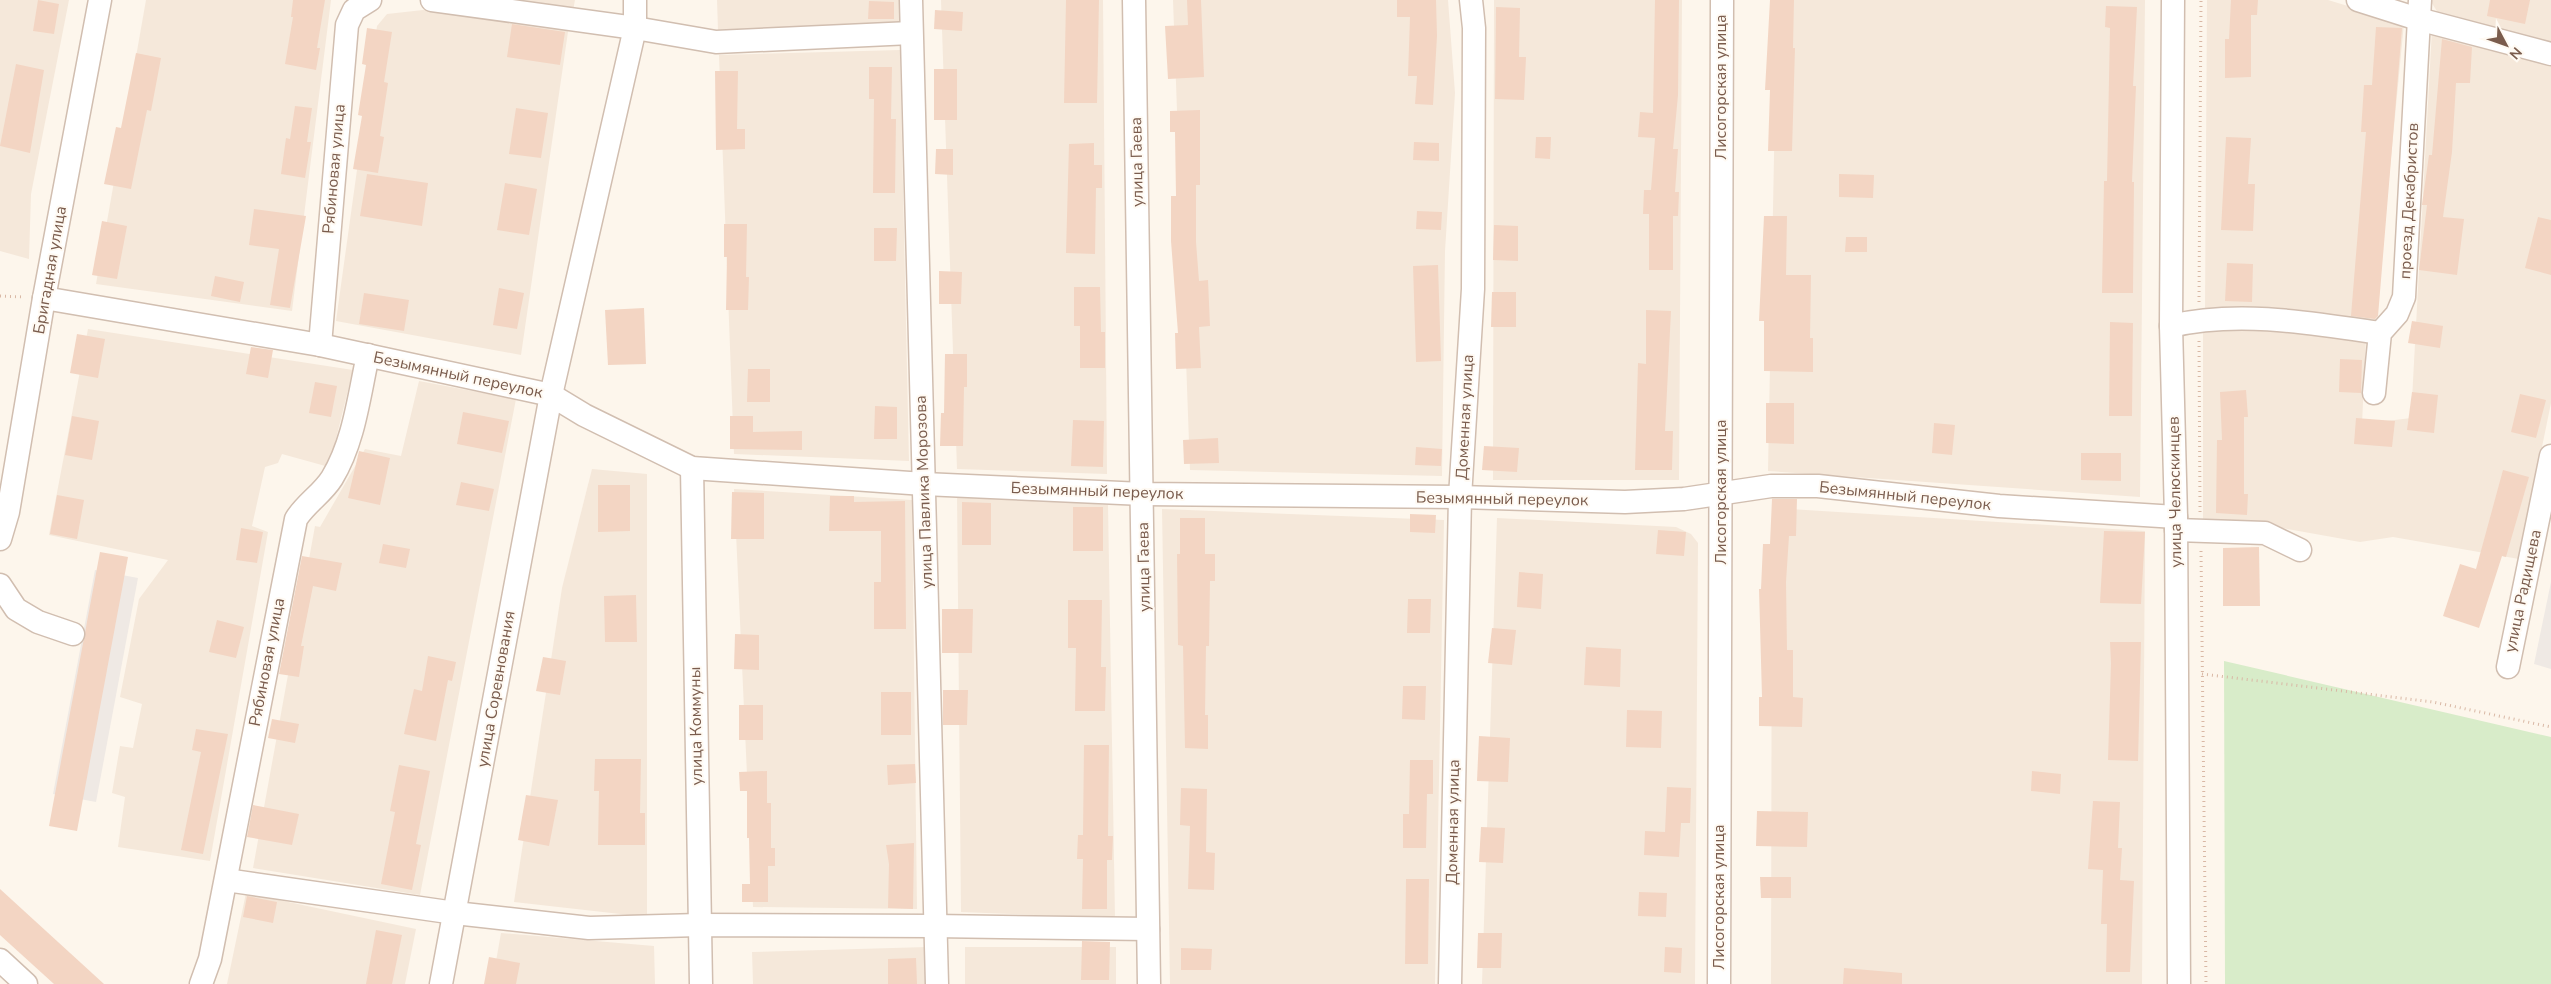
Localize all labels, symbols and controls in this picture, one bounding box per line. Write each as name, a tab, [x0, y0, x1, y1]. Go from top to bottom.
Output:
street label: Лисогорская улица	[1710, 14, 1732, 160]
north arrow	[2481, 20, 2531, 70]
text: N	[2505, 43, 2526, 63]
street label: Рябиновая улица	[317, 103, 351, 235]
street label: улица Гаева	[1125, 117, 1149, 207]
street label: проезд Декабристов	[2394, 122, 2424, 280]
street label: Бригадная улица	[28, 204, 72, 336]
street label: Безымянный переулок	[371, 346, 545, 404]
street label: Доменная улица	[1451, 354, 1479, 480]
street label: улица Павлика Морозова	[910, 395, 938, 589]
street label: улица Челюскинцев	[2163, 416, 2187, 568]
street label: Лисогорская улица	[1710, 419, 1732, 565]
street label: Безымянный переулок	[1818, 476, 1993, 516]
street label: Безымянный переулок	[1010, 477, 1184, 505]
street label: Безымянный переулок	[1416, 486, 1589, 512]
street label: улица Гаева	[1132, 522, 1156, 612]
street label: улица Радищева	[2499, 527, 2547, 655]
street label: Рябиновая улица	[244, 596, 290, 728]
street label: улица Соревнования	[471, 609, 521, 769]
street label: улица Коммуны	[684, 667, 708, 785]
street label: Доменная улица	[1441, 759, 1465, 885]
street label: Лисогорская улица	[1708, 824, 1730, 970]

